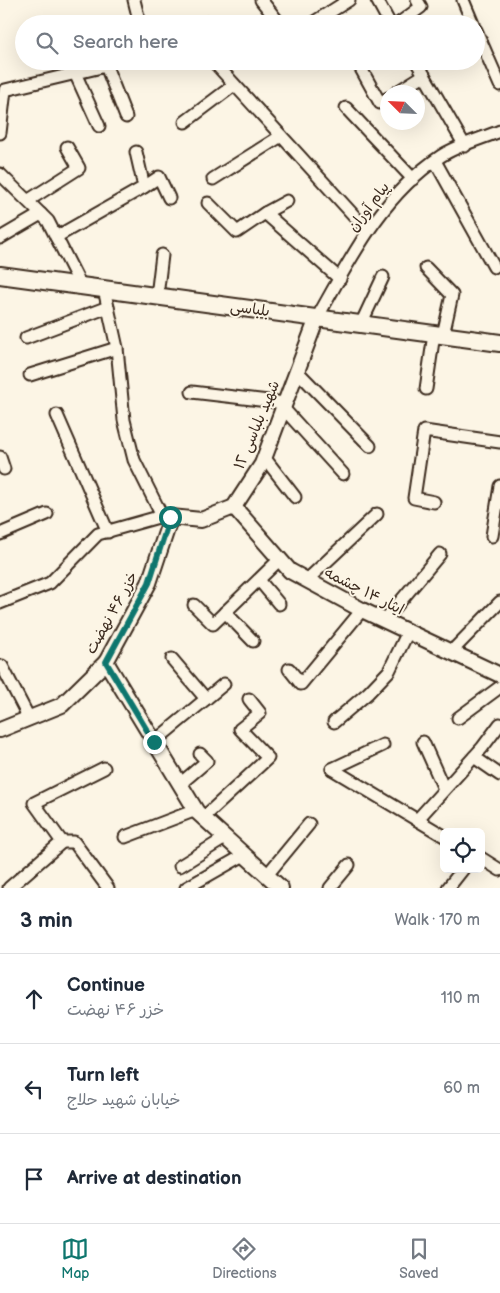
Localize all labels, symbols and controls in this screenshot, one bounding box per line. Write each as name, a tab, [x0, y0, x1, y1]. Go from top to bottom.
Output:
search box	[15, 15, 485, 70]
icon: search	[33, 29, 61, 57]
text: Search here	[73, 31, 178, 54]
north arrow	[380, 85, 425, 130]
street label: پیام آوران	[344, 178, 395, 236]
street label: بلباسی	[229, 297, 271, 321]
street label: شهید بلباسی ١٢	[230, 378, 284, 472]
route start	[159, 506, 182, 529]
street label: ایثار ۱۴ چشمه	[321, 563, 407, 619]
street label: خزر ۴۶ نهضت	[82, 569, 142, 657]
route end	[143, 731, 166, 754]
map controls	[440, 828, 485, 873]
button: locate	[440, 828, 485, 873]
text: 3 min	[20, 908, 73, 933]
text: Walk · 170 m	[394, 911, 480, 930]
text: Continue	[67, 974, 145, 997]
icon: ahead	[20, 985, 48, 1013]
text: 110 m	[441, 989, 480, 1008]
text: خزر ۴۶ نهضت	[67, 1001, 164, 1020]
text: Turn left	[67, 1064, 139, 1087]
icon: left	[20, 1075, 48, 1103]
text: 60 m	[443, 1079, 480, 1098]
text: خیابان شهید حلاج	[67, 1091, 180, 1110]
icon: arrive	[20, 1165, 48, 1193]
text: Arrive at destination	[67, 1167, 242, 1190]
tab: Map	[61, 1235, 90, 1282]
tab: Directions	[212, 1235, 277, 1282]
tab: Saved	[399, 1235, 439, 1282]

